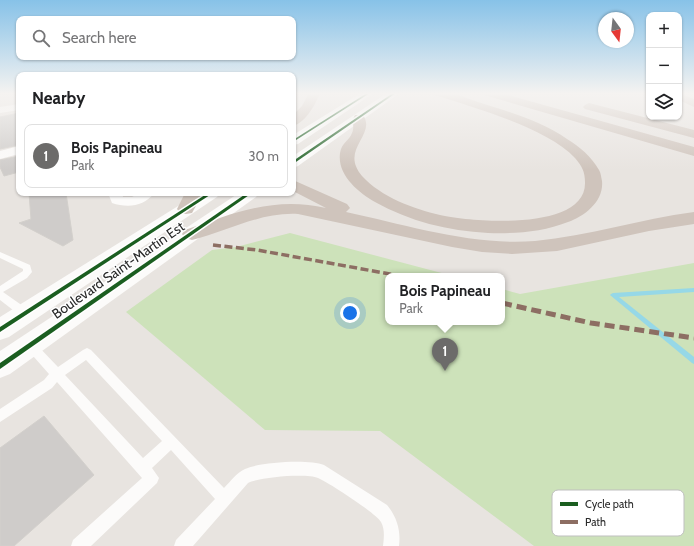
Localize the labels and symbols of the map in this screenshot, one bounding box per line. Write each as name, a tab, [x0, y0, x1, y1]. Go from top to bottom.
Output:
north arrow	[598, 12, 634, 48]
street label: Boulevard Saint-Martin Est	[48, 217, 188, 323]
your location	[340, 303, 360, 323]
pin: 1	[432, 338, 458, 371]
legend	[552, 490, 684, 536]
text: Cycle path	[585, 497, 634, 511]
text: Path	[585, 515, 606, 529]

